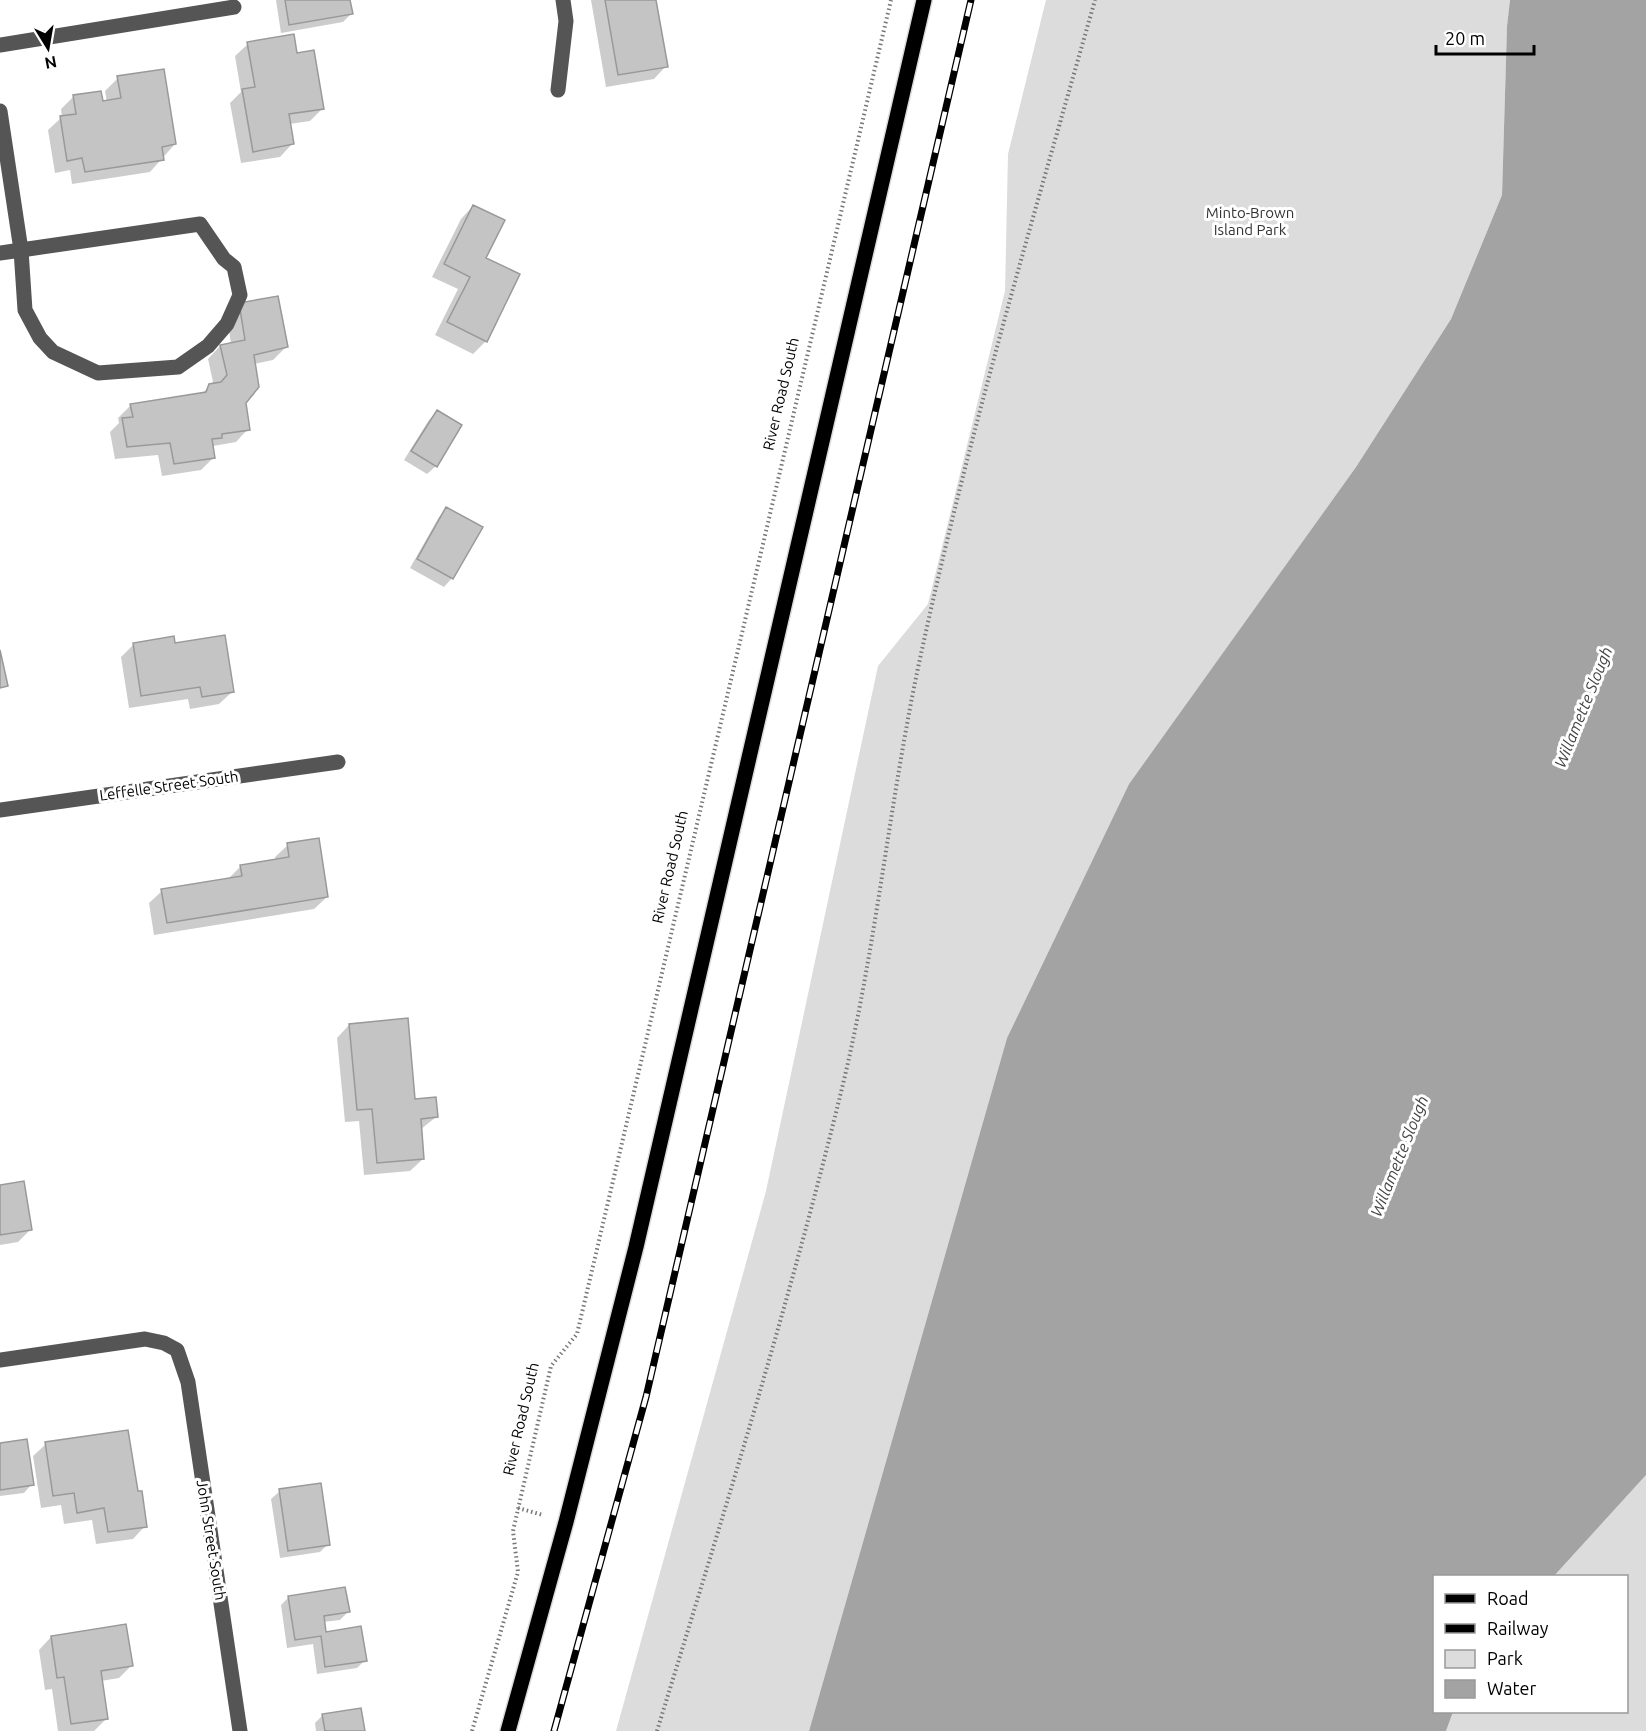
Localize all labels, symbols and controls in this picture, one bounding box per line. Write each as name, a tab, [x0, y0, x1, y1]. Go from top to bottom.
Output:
north arrow	[18, 18, 78, 78]
scale bar	[1436, 18, 1534, 56]
text: 20 m	[1445, 28, 1485, 48]
text: N	[43, 53, 58, 73]
park label: Minto-Brown Island Park	[1206, 204, 1294, 238]
street label: River Road South	[759, 336, 802, 452]
water label: Willamette Slough	[1551, 644, 1615, 770]
street label: Leffelle Street South	[98, 767, 240, 804]
street label: River Road South	[648, 809, 691, 925]
water label: Willamette Slough	[1367, 1093, 1431, 1219]
street label: River Road South	[499, 1361, 542, 1477]
street label: John Street South	[194, 1478, 229, 1601]
legend	[1433, 1575, 1628, 1713]
text: Road	[1487, 1588, 1529, 1608]
text: Railway	[1487, 1618, 1549, 1638]
text: Park	[1487, 1648, 1523, 1668]
text: Water	[1487, 1678, 1537, 1698]

